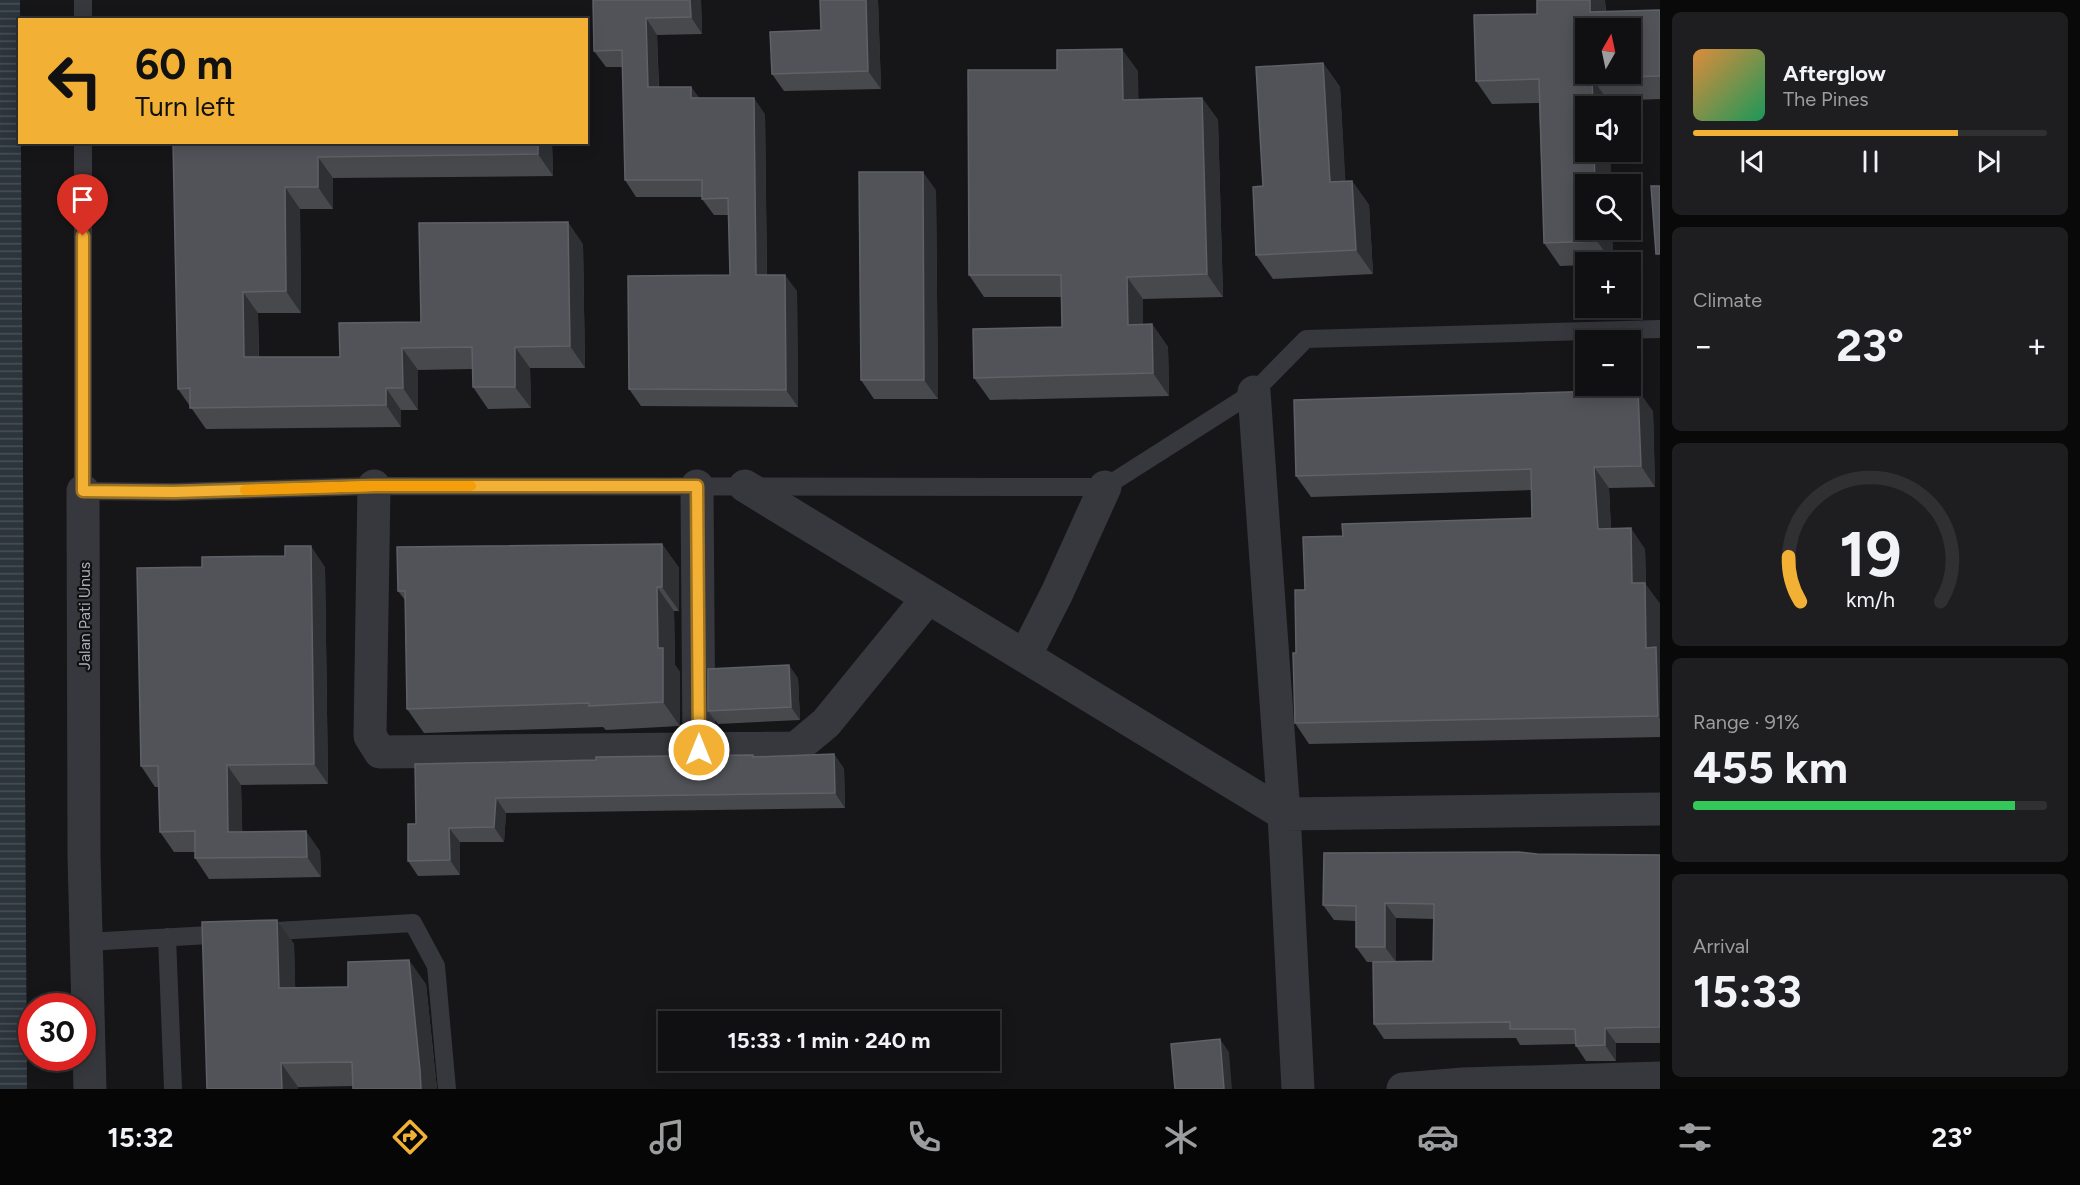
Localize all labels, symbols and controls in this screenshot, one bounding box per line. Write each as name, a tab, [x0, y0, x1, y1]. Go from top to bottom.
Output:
north arrow	[1575, 18, 1641, 84]
map controls	[1575, 18, 1641, 396]
text: 60 m	[135, 39, 233, 90]
icon: left	[36, 42, 114, 120]
text: Afterglow	[1783, 60, 1886, 87]
text: The Pines	[1783, 87, 1869, 111]
text: Turn left	[135, 90, 235, 123]
button: sound	[1575, 96, 1641, 162]
icon: previous	[1736, 145, 1769, 178]
icon: pause	[1854, 145, 1887, 178]
icon: next	[1972, 145, 2005, 178]
pin	[57, 174, 108, 236]
button: search	[1575, 174, 1641, 240]
icon: arrive	[66, 183, 99, 216]
button: +	[1575, 252, 1641, 318]
text: Climate	[1693, 288, 1762, 312]
text: 23°	[1836, 318, 1904, 372]
text: −	[1693, 326, 1714, 365]
text: +	[2026, 326, 2047, 365]
button: −	[1575, 330, 1641, 396]
text: 19	[1839, 517, 1901, 592]
street label: Jalan Pati Unus	[75, 562, 94, 670]
text: km/h	[1846, 587, 1894, 612]
text: Range · 91%	[1693, 710, 1800, 734]
position arrow	[667, 718, 731, 782]
text: 455 km	[1693, 740, 1848, 794]
text: Arrival	[1693, 934, 1749, 958]
text: 15:33	[1693, 964, 1802, 1018]
speed limit sign: 30	[18, 993, 96, 1071]
text: 15:33 · 1 min · 240 m	[728, 1027, 930, 1054]
icon: directions	[389, 1116, 431, 1158]
icon: music	[646, 1116, 688, 1158]
icon: phone	[903, 1116, 945, 1158]
icon: climate	[1160, 1116, 1202, 1158]
icon: car	[1417, 1116, 1459, 1158]
icon: filters	[1674, 1116, 1716, 1158]
text: 15:32	[108, 1121, 173, 1154]
text: 23°	[1932, 1121, 1972, 1154]

